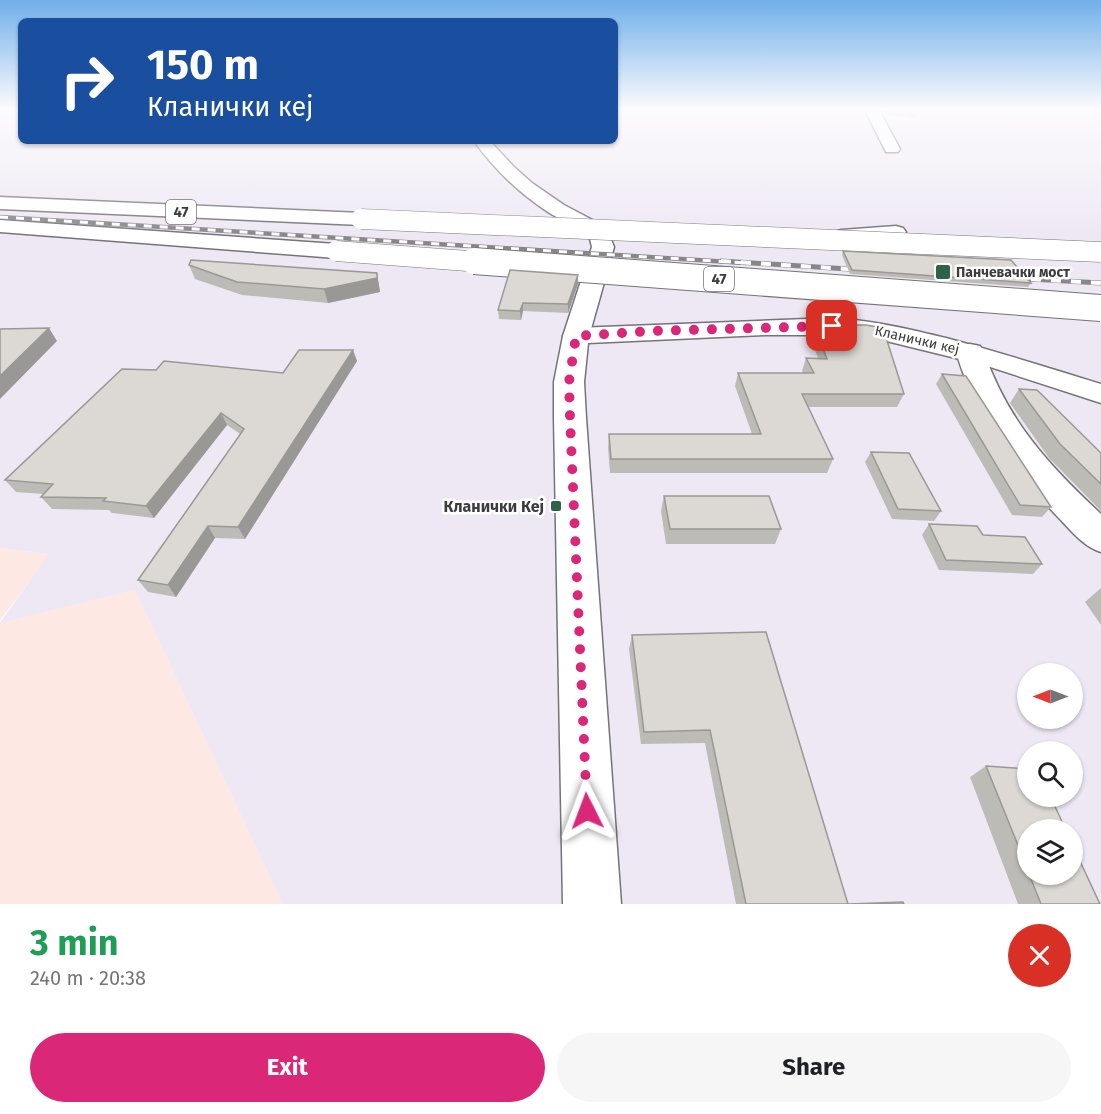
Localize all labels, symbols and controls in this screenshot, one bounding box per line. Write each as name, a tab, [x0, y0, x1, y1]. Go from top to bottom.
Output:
text: 150 m	[147, 40, 259, 90]
icon: right	[48, 42, 126, 120]
text: Кланички кеј	[147, 91, 314, 123]
road number: 47	[166, 200, 196, 224]
marker: Панчевачки мост	[934, 263, 952, 281]
place label: Панчевачки мост	[956, 264, 1070, 281]
road number: 47	[704, 267, 734, 291]
pin	[806, 300, 857, 351]
icon: arrive	[815, 309, 848, 342]
street label: Кланички кеј	[873, 322, 961, 358]
place label: Кланички Кеј	[443, 497, 544, 516]
marker: Кланички Кеј	[549, 499, 563, 513]
north arrow	[1017, 663, 1083, 729]
map controls	[1017, 663, 1083, 885]
button: search	[1017, 741, 1083, 807]
position arrow	[555, 779, 619, 843]
button: layers	[1017, 819, 1083, 885]
text: 3 min	[30, 921, 119, 965]
button: close	[1008, 924, 1071, 987]
text: 240 m · 20:38	[30, 966, 146, 990]
button: Exit	[30, 1033, 545, 1102]
button: Share	[557, 1033, 1071, 1102]

